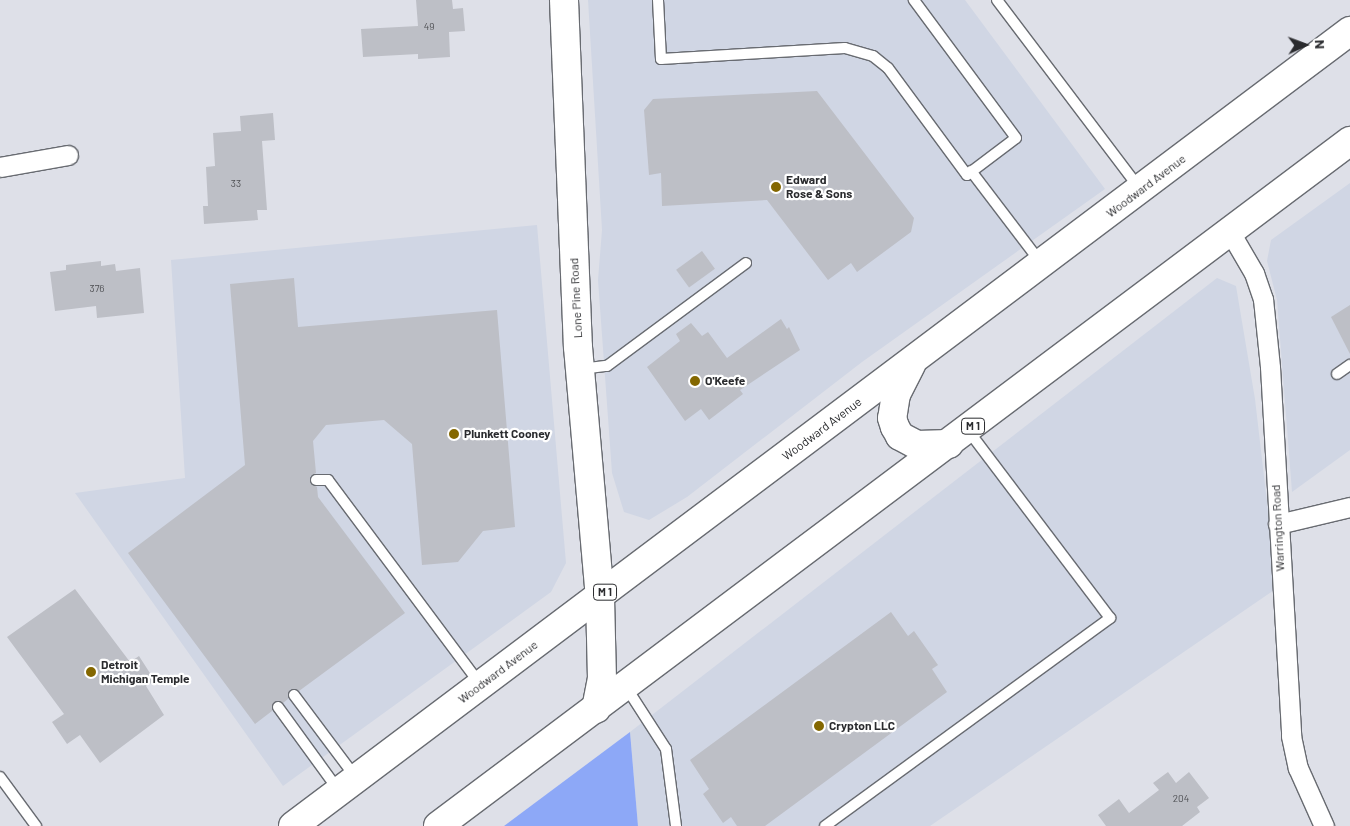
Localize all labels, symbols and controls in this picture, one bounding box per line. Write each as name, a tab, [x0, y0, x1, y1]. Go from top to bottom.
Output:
north arrow	[1280, 20, 1330, 70]
house number: 49	[424, 21, 434, 33]
text: N	[1312, 40, 1329, 49]
street label: Woodward Avenue	[1103, 151, 1189, 221]
place label: Edward Rose & Sons	[786, 173, 852, 201]
house number: 33	[231, 178, 241, 190]
marker: Edward Rose & Sons	[770, 181, 782, 193]
street label: Lone Pine Road	[567, 257, 585, 339]
house number: 376	[89, 283, 105, 295]
place label: O'Keefe	[705, 374, 745, 388]
marker: O'Keefe	[689, 375, 701, 387]
street label: Woodward Avenue	[779, 394, 865, 464]
road number: M 1	[960, 418, 986, 434]
place label: Plunkett Cooney	[464, 427, 550, 441]
marker: Plunkett Cooney	[448, 428, 460, 440]
street label: Warrington Road	[1269, 484, 1287, 572]
road number: M 1	[592, 584, 618, 600]
street label: Woodward Avenue	[455, 637, 541, 707]
place label: Detroit Michigan Temple	[101, 658, 190, 686]
marker: Detroit Michigan Temple	[85, 666, 97, 678]
place label: Crypton LLC	[829, 719, 895, 733]
marker: Crypton LLC	[813, 720, 825, 732]
house number: 204	[1173, 793, 1189, 805]

